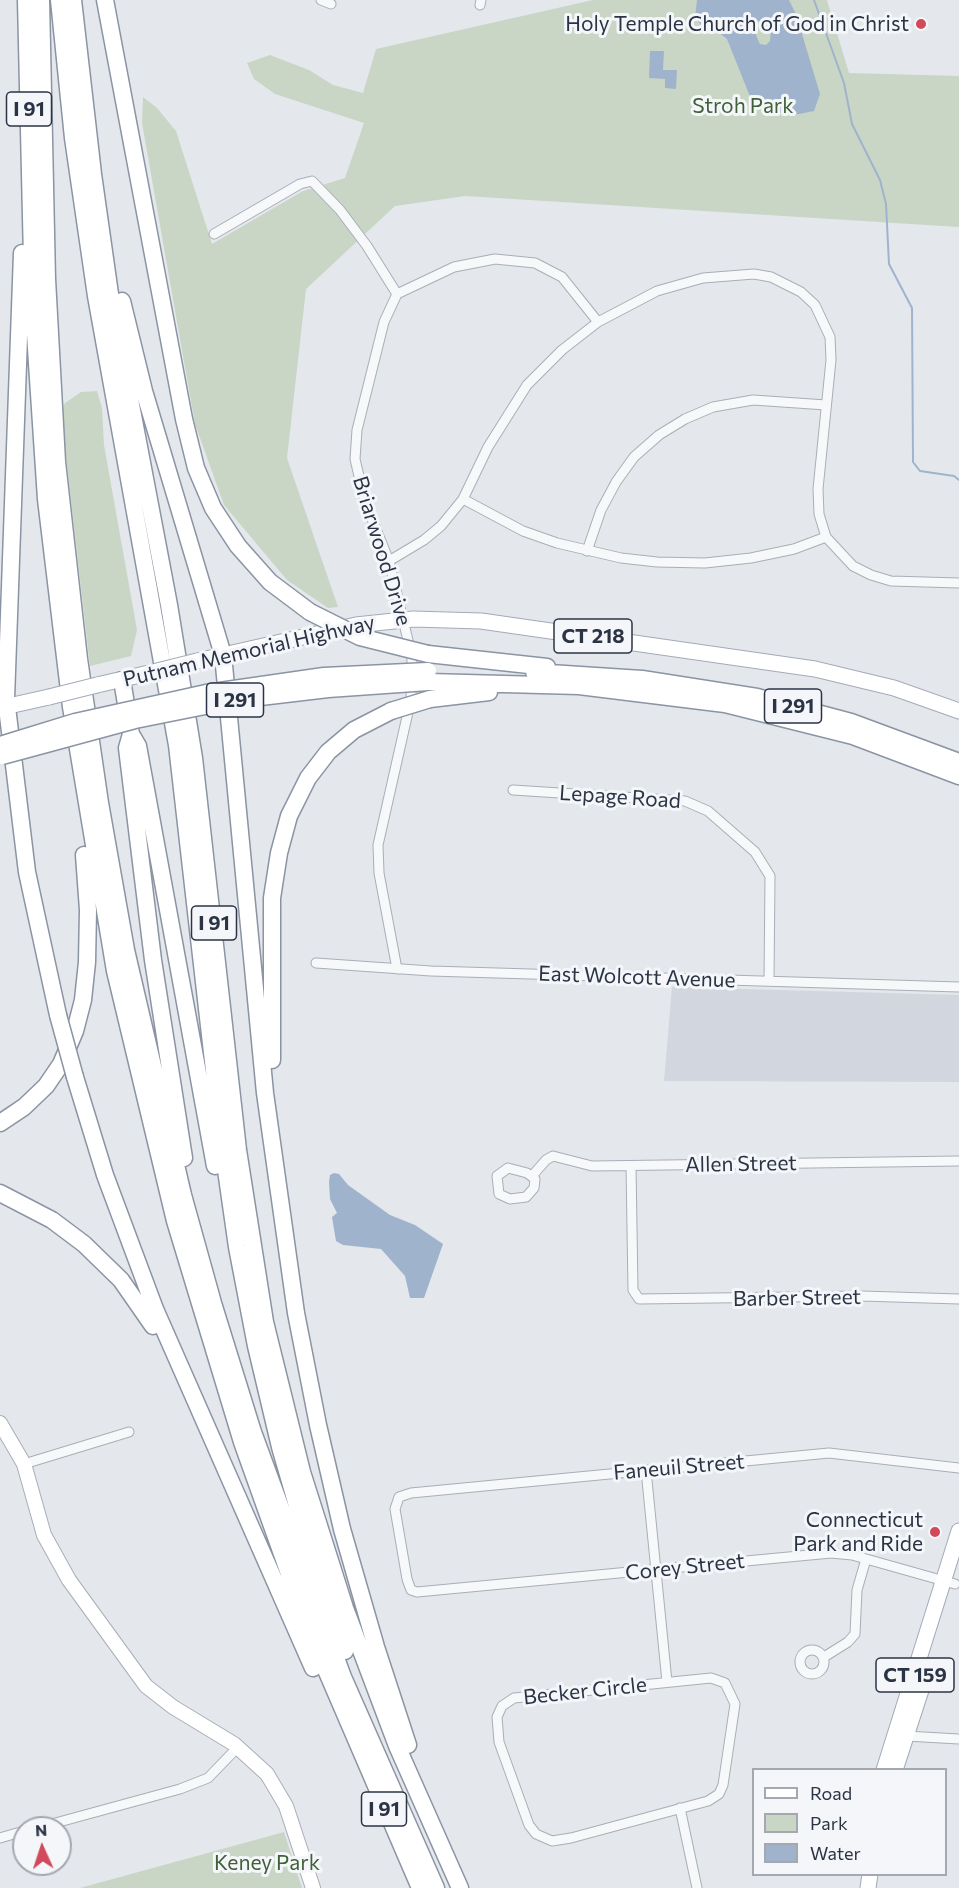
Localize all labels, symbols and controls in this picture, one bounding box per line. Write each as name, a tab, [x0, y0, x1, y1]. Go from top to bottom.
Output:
place label: Holy Temple Church of God in Christ	[565, 11, 909, 37]
marker: Holy Temple Church of God in Christ	[914, 17, 928, 31]
road number: I 91	[6, 92, 51, 126]
park label: Stroh Park	[692, 93, 794, 119]
street label: Briarwood Drive	[347, 473, 417, 629]
street label: Putnam Memorial Highway	[121, 610, 377, 692]
road number: CT 218	[554, 619, 632, 653]
road number: I 291	[206, 683, 264, 717]
road number: I 291	[764, 689, 822, 723]
street label: Lepage Road	[558, 780, 682, 814]
road number: I 91	[192, 906, 236, 940]
street label: East Wolcott Avenue	[538, 961, 736, 993]
street label: Allen Street	[685, 1150, 797, 1178]
street label: Barber Street	[733, 1284, 861, 1312]
street label: Faneuil Street	[612, 1449, 746, 1485]
place label: Connecticut Park and Ride	[793, 1507, 923, 1557]
marker: Connecticut Park and Ride	[928, 1525, 942, 1539]
street label: Corey Street	[624, 1548, 746, 1586]
road number: CT 159	[876, 1658, 954, 1692]
street label: Becker Circle	[522, 1672, 648, 1710]
legend	[752, 1768, 947, 1876]
text: Road	[810, 1782, 852, 1804]
road number: I 91	[362, 1792, 406, 1826]
text: Park	[810, 1812, 848, 1834]
north arrow	[12, 1816, 72, 1876]
text: N	[35, 1820, 48, 1839]
text: Water	[810, 1842, 861, 1864]
park label: Keney Park	[214, 1850, 320, 1876]

